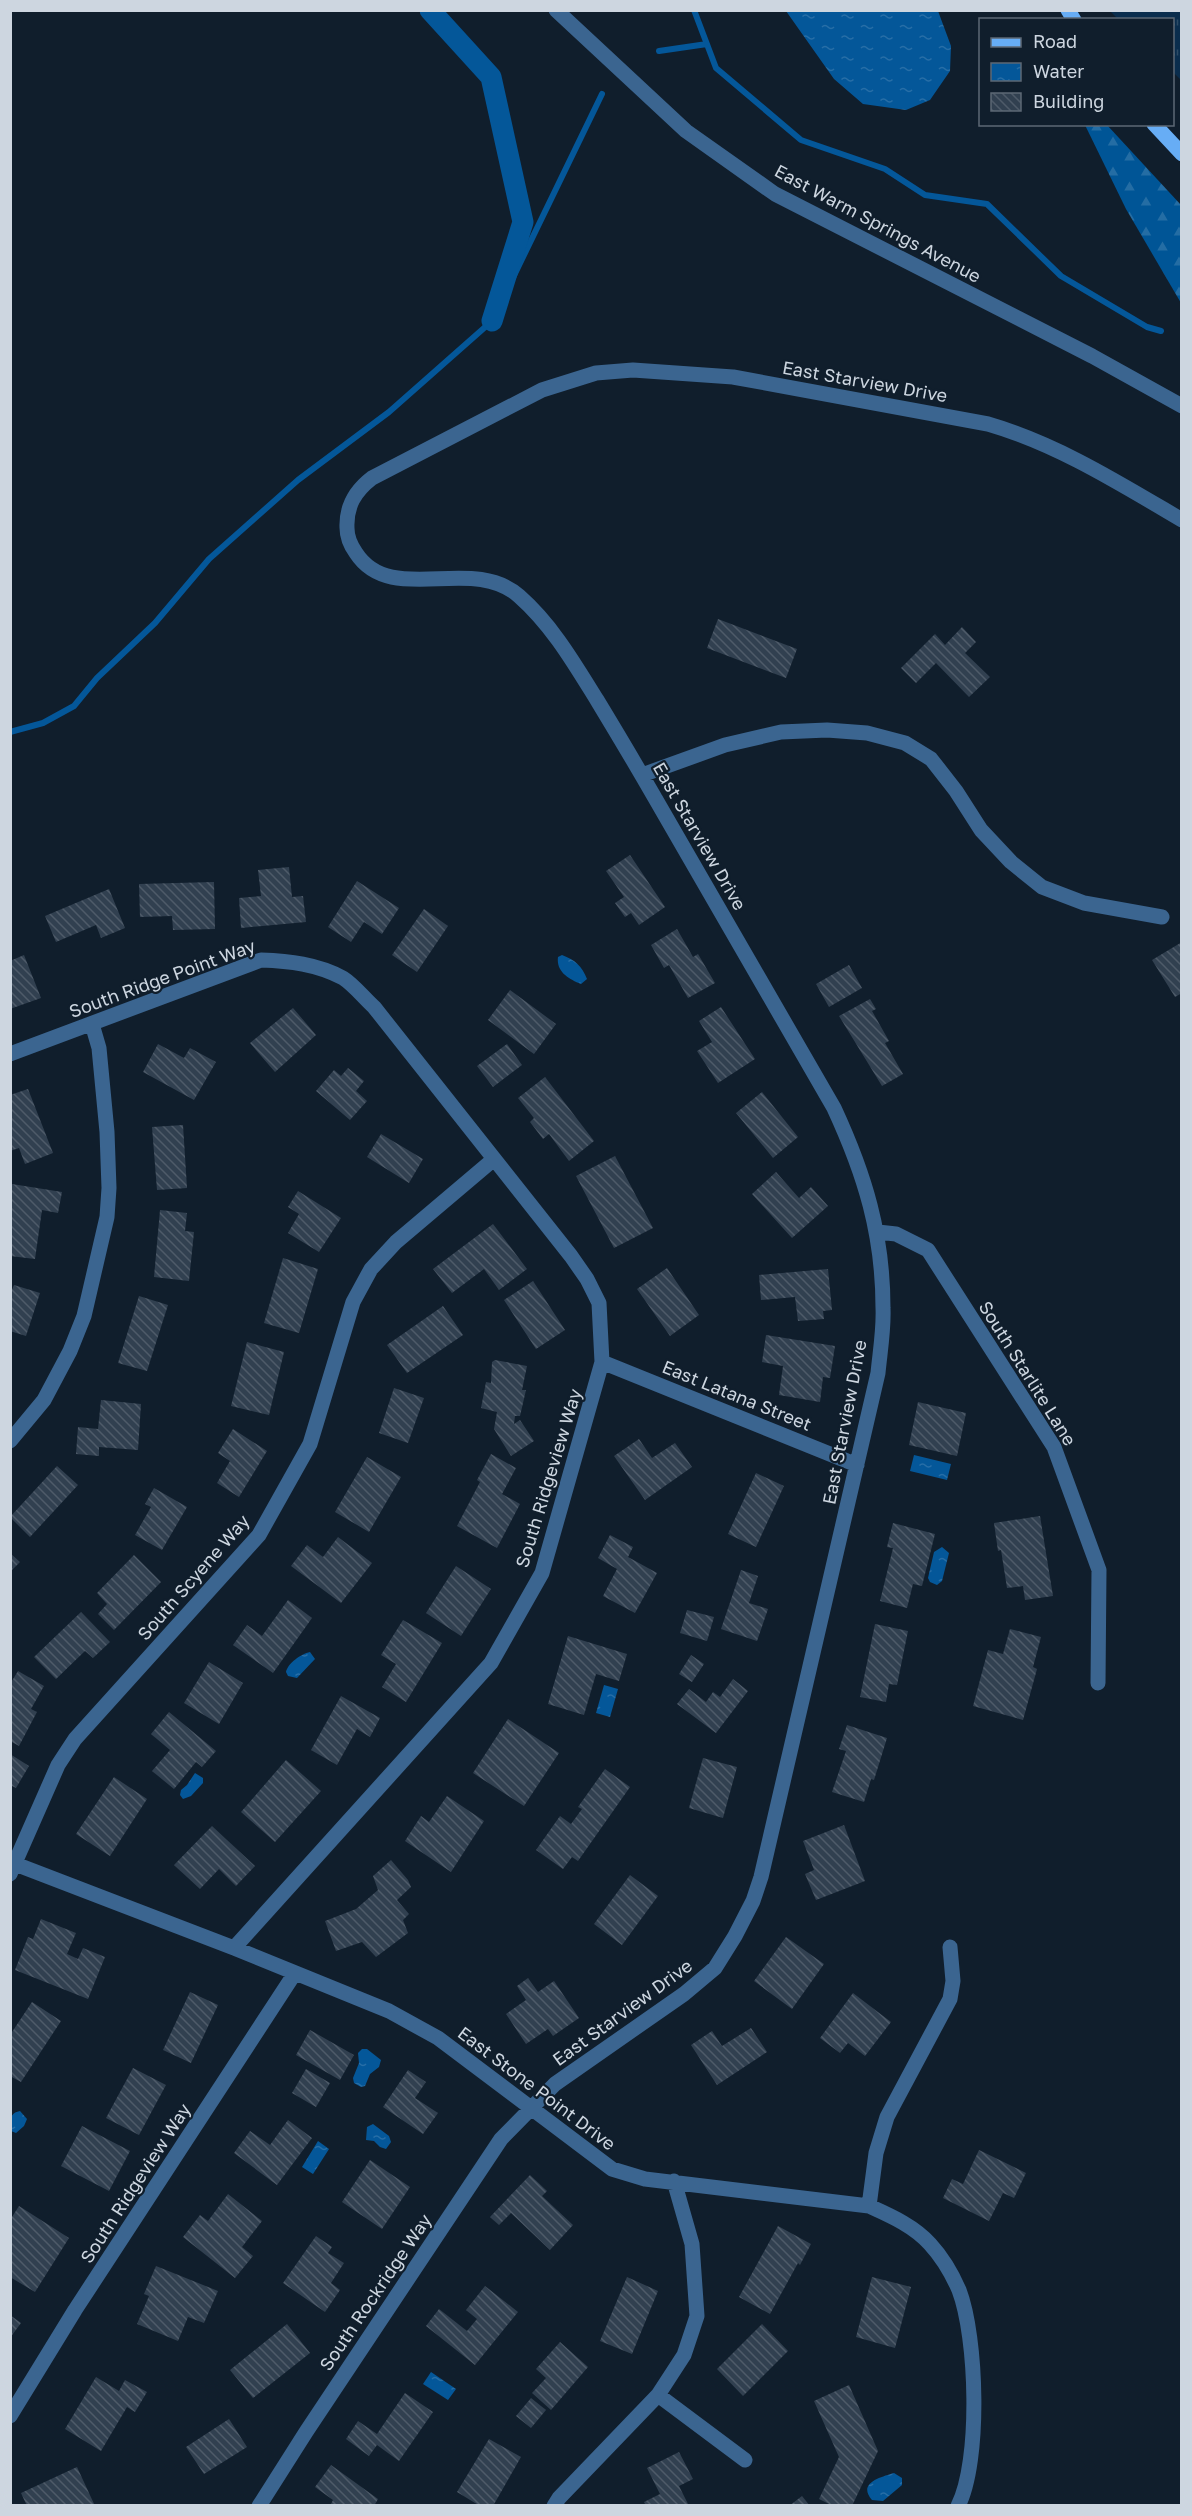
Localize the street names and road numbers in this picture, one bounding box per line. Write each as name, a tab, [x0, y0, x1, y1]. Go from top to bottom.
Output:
street label: East Warm Springs Avenue	[771, 159, 985, 287]
street label: East Starview Drive	[781, 356, 949, 406]
street label: East Starview Drive	[649, 758, 751, 914]
street label: South Ridge Point Way	[66, 934, 258, 1022]
street label: South Starlite Lane	[975, 1297, 1081, 1449]
street label: East Starview Drive	[817, 1338, 871, 1506]
street label: East Latana Street	[659, 1355, 815, 1435]
street label: South Ridgeview Way	[510, 1386, 586, 1570]
street label: South Scyene Way	[132, 1510, 254, 1644]
street label: East Starview Drive	[548, 1954, 696, 2070]
street label: East Stone Point Drive	[454, 2021, 620, 2155]
street label: South Ridgeview Way	[75, 2099, 195, 2267]
street label: South Rockridge Way	[314, 2209, 436, 2375]

